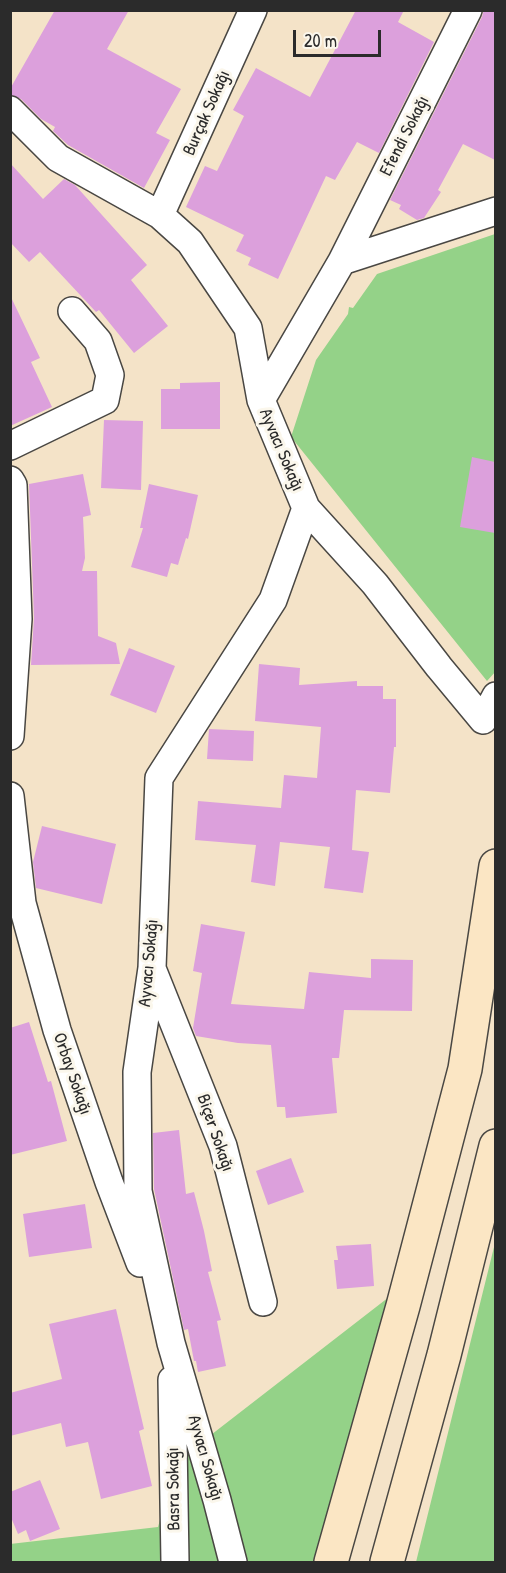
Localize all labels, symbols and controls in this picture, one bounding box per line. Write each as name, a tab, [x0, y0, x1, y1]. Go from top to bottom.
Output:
scale bar	[296, 18, 384, 56]
text: 20 m	[304, 28, 337, 53]
street label: Burçak Sokağı	[179, 67, 235, 159]
street label: Efendi Sokağı	[376, 92, 434, 180]
street label: Ayvacı Sokağı	[254, 405, 308, 495]
street label: Ayvacı Sokağı	[134, 918, 164, 1008]
street label: Orbay Sokağı	[48, 1030, 96, 1118]
street label: Biçer Sokağı	[192, 1091, 238, 1175]
street label: Ayvacı Sokağı	[183, 1413, 227, 1503]
street label: Basra Sokağı	[162, 1447, 186, 1531]

